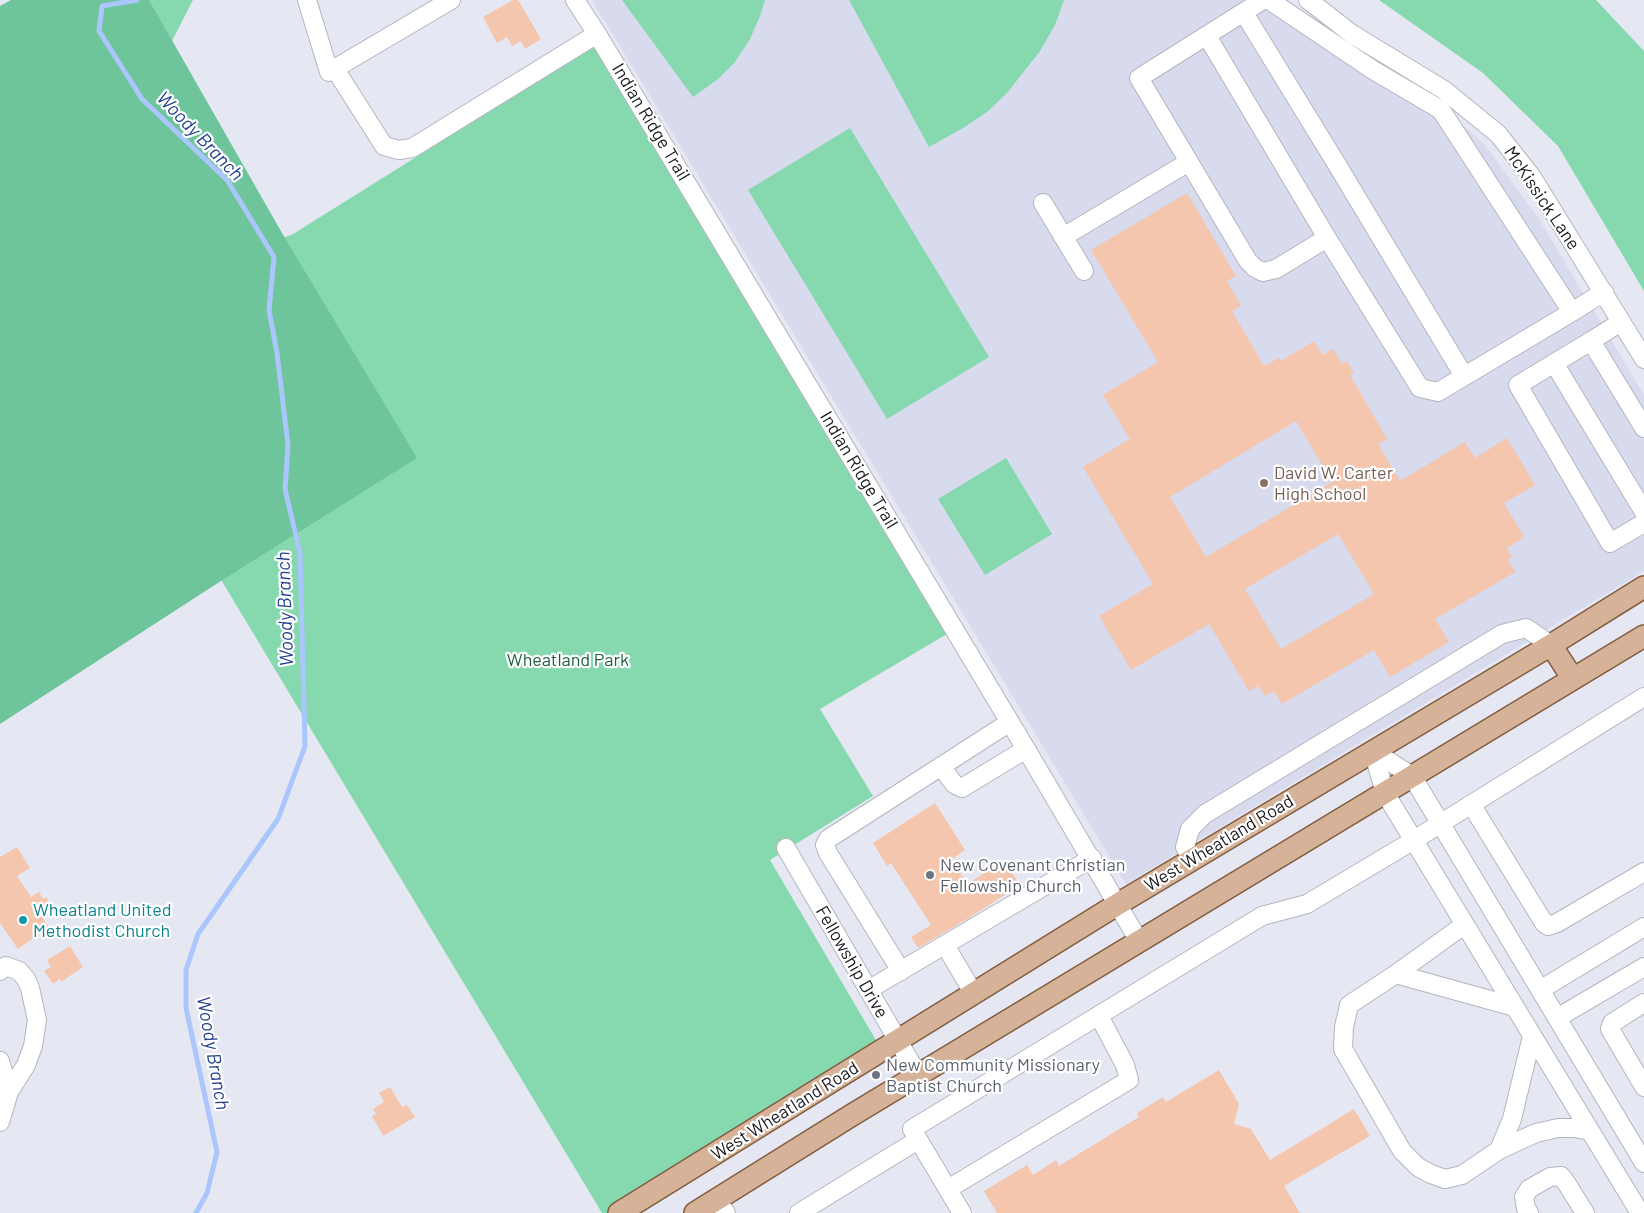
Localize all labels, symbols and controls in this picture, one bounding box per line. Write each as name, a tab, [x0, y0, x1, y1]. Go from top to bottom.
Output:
street label: Indian Ridge Trail	[607, 59, 695, 185]
water label: Woody Branch	[152, 87, 248, 185]
street label: McKissick Lane	[1499, 142, 1585, 254]
street label: Indian Ridge Trail	[815, 407, 903, 533]
place label: David W. Carter High School	[1274, 462, 1393, 504]
marker: David W. Carter High School	[1258, 477, 1270, 489]
water label: Woody Branch	[272, 551, 298, 667]
park label: Wheatland Park	[507, 649, 629, 671]
street label: West Wheatland Road	[1141, 790, 1297, 896]
place label: New Covenant Christian Fellowship Church	[940, 854, 1126, 896]
marker: New Covenant Christian Fellowship Church	[924, 869, 936, 881]
place label: Wheatland United Methodist Church	[33, 899, 172, 942]
street label: Fellowship Drive	[811, 902, 893, 1022]
marker: Wheatland United Methodist Church	[17, 914, 29, 926]
water label: Woody Branch	[192, 994, 234, 1112]
place label: New Community Missionary Baptist Church	[886, 1054, 1100, 1096]
street label: West Wheatland Road	[707, 1057, 863, 1165]
marker: New Community Missionary Baptist Church	[870, 1069, 882, 1081]

